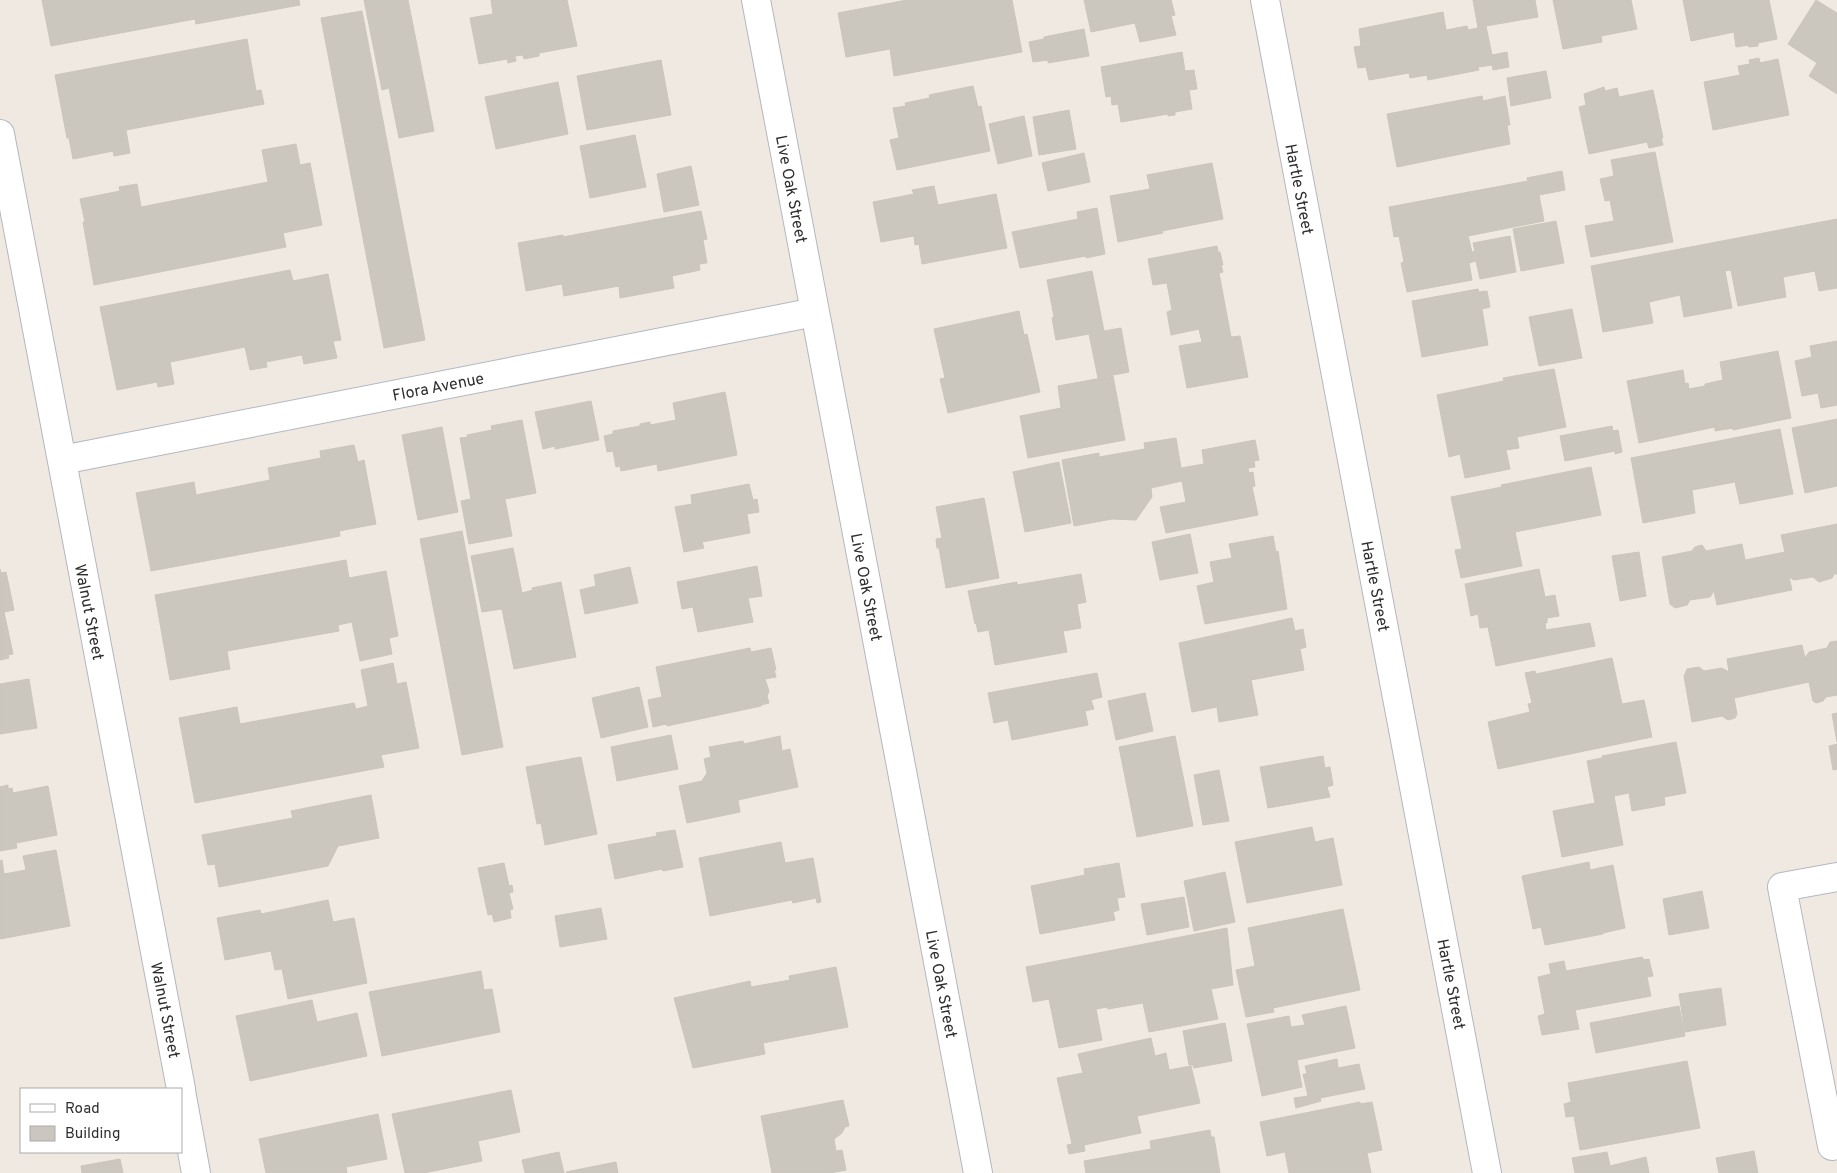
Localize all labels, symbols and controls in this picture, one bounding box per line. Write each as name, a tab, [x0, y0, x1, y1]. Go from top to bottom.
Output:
street label: Live Oak Street	[770, 134, 810, 245]
street label: Hartle Street	[1279, 142, 1317, 237]
street label: Flora Avenue	[391, 369, 486, 407]
street label: Live Oak Street	[845, 532, 885, 643]
street label: Hartle Street	[1355, 539, 1393, 634]
street label: Walnut Street	[69, 563, 107, 662]
street label: Live Oak Street	[920, 929, 960, 1040]
street label: Hartle Street	[1431, 937, 1469, 1032]
street label: Walnut Street	[145, 961, 183, 1060]
legend	[20, 1088, 182, 1153]
text: Road	[65, 1100, 100, 1119]
text: Building	[65, 1125, 120, 1144]

